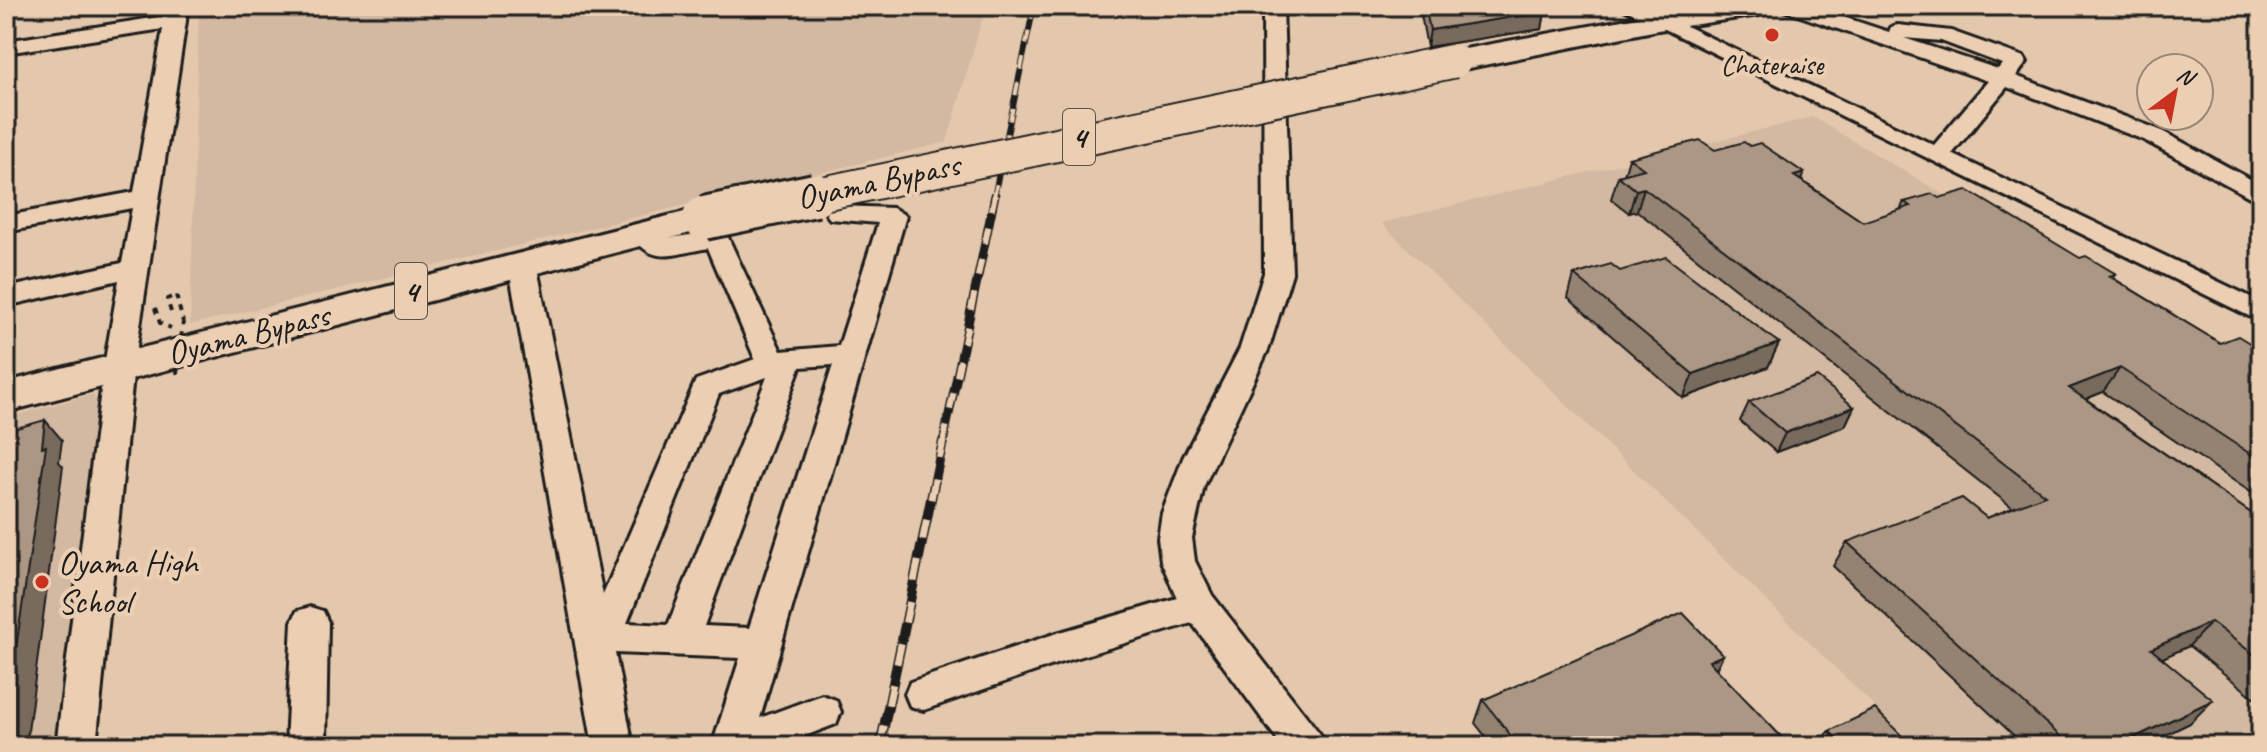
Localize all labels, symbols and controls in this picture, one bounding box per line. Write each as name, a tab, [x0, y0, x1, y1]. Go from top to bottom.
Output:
marker: Chateraise	[1763, 26, 1781, 44]
place label: Chateraise	[1721, 47, 1825, 82]
north arrow	[2135, 52, 2215, 132]
text: N	[2172, 60, 2201, 93]
road number: 4	[1063, 109, 1095, 165]
street label: Oyama Bypass	[793, 142, 967, 219]
road number: 4	[395, 263, 427, 319]
street label: Oyama Bypass	[163, 292, 337, 374]
place label: Oyama High School	[58, 541, 200, 623]
marker: Oyama High School	[33, 573, 51, 591]

